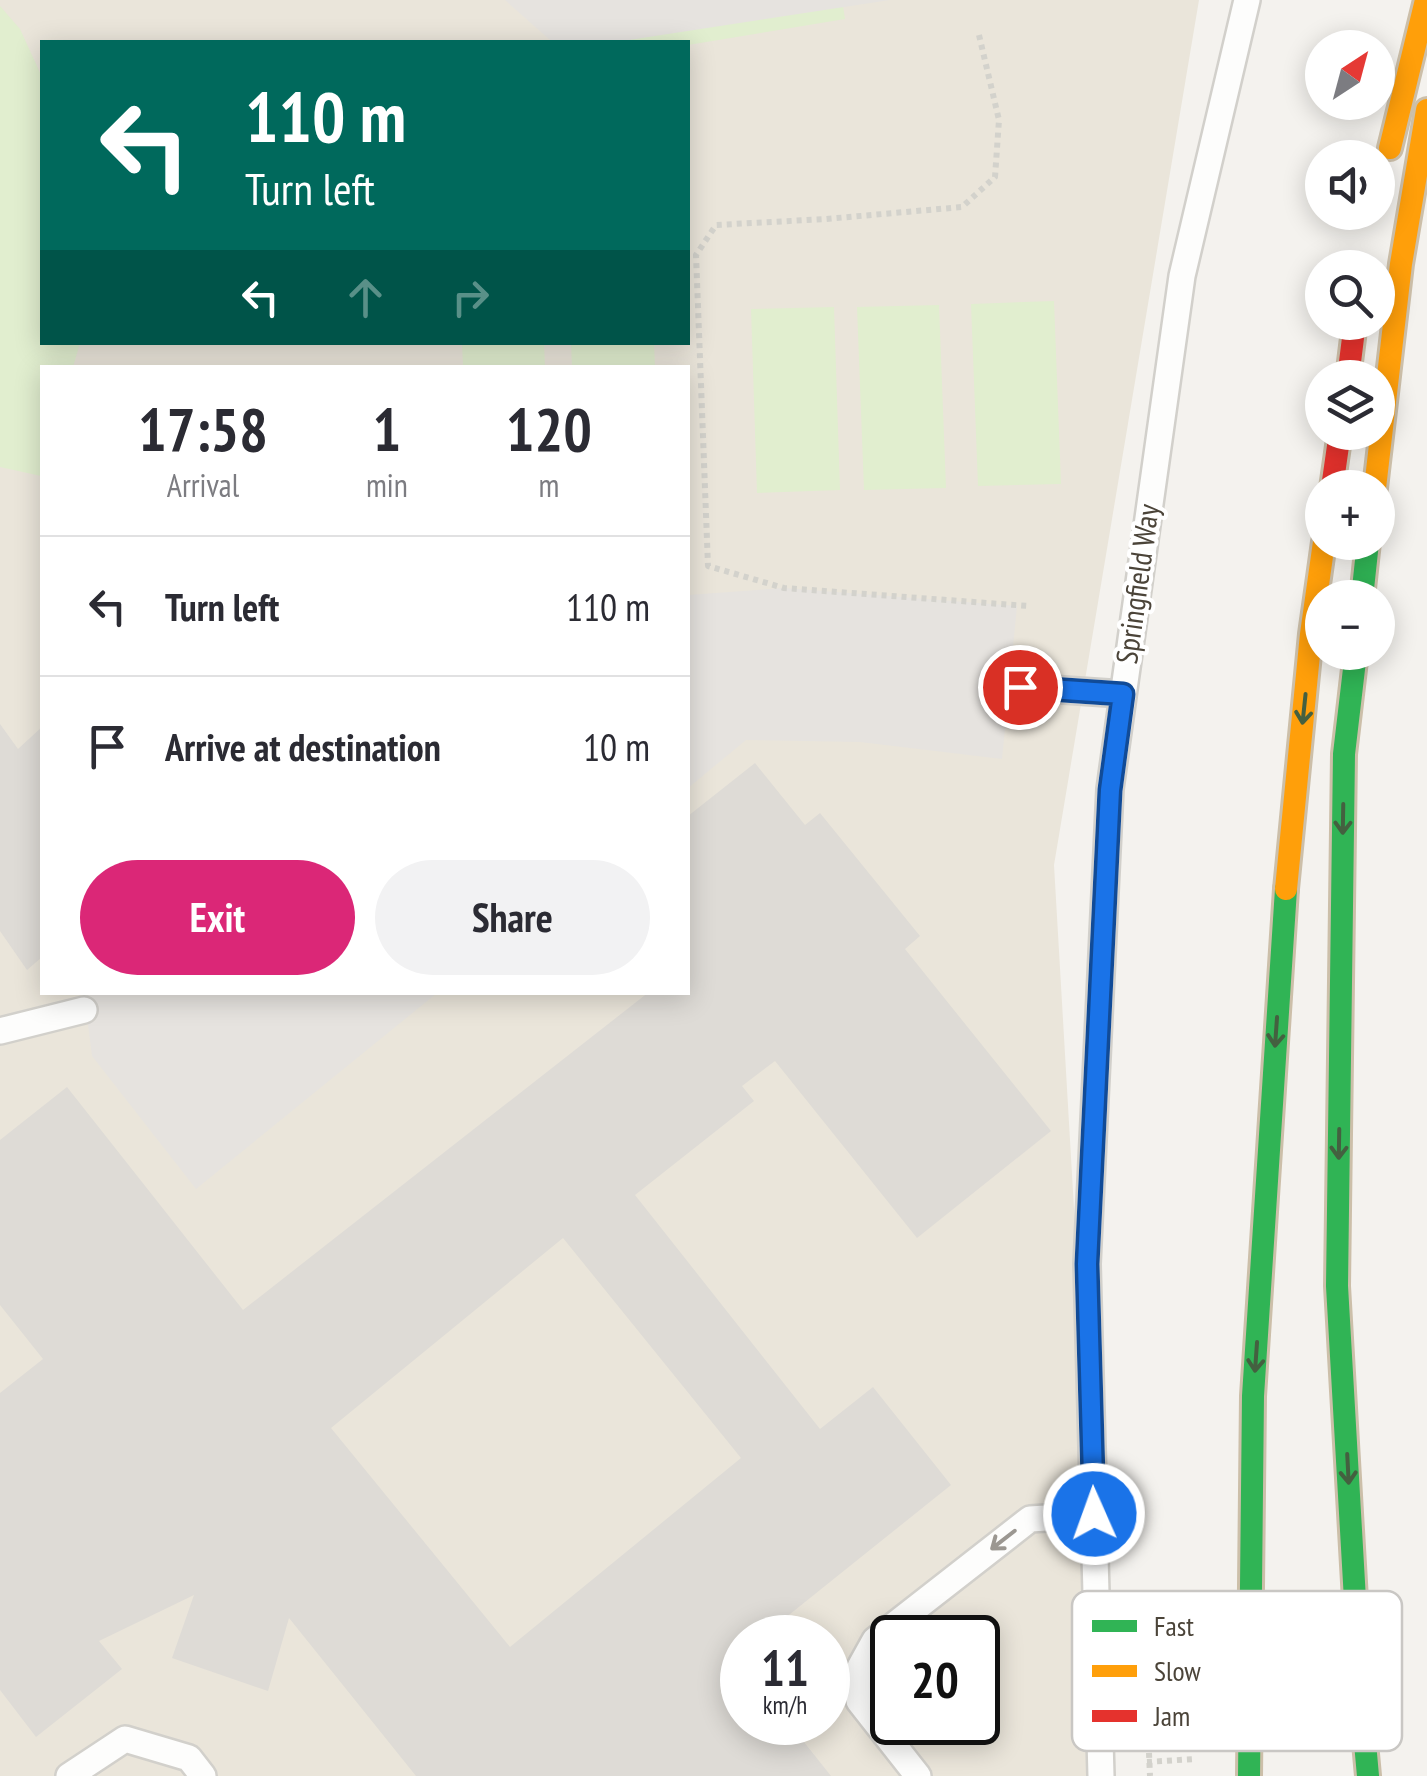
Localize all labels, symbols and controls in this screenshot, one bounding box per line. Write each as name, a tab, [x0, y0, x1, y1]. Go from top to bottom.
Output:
north arrow	[1305, 30, 1395, 120]
map controls	[1305, 30, 1395, 670]
text: 110 m	[245, 71, 406, 161]
icon: left	[80, 80, 210, 210]
button: sound	[1305, 140, 1395, 230]
text: Turn left	[245, 159, 375, 217]
button: search	[1305, 250, 1395, 340]
icon: left	[233, 270, 288, 325]
icon: ahead	[338, 270, 393, 325]
icon: right	[443, 270, 498, 325]
button: layers	[1305, 360, 1395, 450]
text: 17:58	[138, 390, 268, 468]
text: 1	[373, 390, 401, 468]
text: 120	[506, 390, 592, 468]
text: Arrival	[167, 464, 239, 506]
text: min	[366, 464, 408, 506]
text: m	[538, 464, 559, 506]
button: +	[1305, 470, 1395, 560]
street label: Springfield Way	[1106, 501, 1167, 666]
icon: left	[80, 579, 135, 634]
button: −	[1305, 580, 1395, 670]
text: Turn left	[165, 582, 279, 631]
text: 110 m	[566, 582, 650, 631]
pin	[978, 645, 1063, 730]
icon: arrive	[993, 660, 1048, 715]
one-way arrow	[1294, 692, 1313, 724]
icon: arrive	[80, 719, 135, 774]
text: Arrive at destination	[165, 722, 441, 771]
text: 10 m	[583, 722, 650, 771]
one-way arrow	[1334, 802, 1352, 835]
button: Exit	[80, 860, 355, 975]
button: Share	[375, 860, 650, 975]
one-way arrow	[1266, 1016, 1285, 1048]
one-way arrow	[1329, 1128, 1348, 1160]
one-way arrow	[1246, 1340, 1265, 1372]
one-way arrow	[1338, 1452, 1357, 1484]
position arrow	[1042, 1462, 1146, 1566]
one-way arrow	[991, 1529, 1017, 1551]
legend	[1072, 1591, 1402, 1751]
text: Fast	[1154, 1607, 1194, 1644]
speed limit sign: 20	[870, 1615, 1000, 1745]
text: 11	[761, 1635, 809, 1700]
text: Slow	[1154, 1652, 1201, 1689]
text: km/h	[763, 1689, 807, 1721]
text: Jam	[1153, 1697, 1190, 1734]

